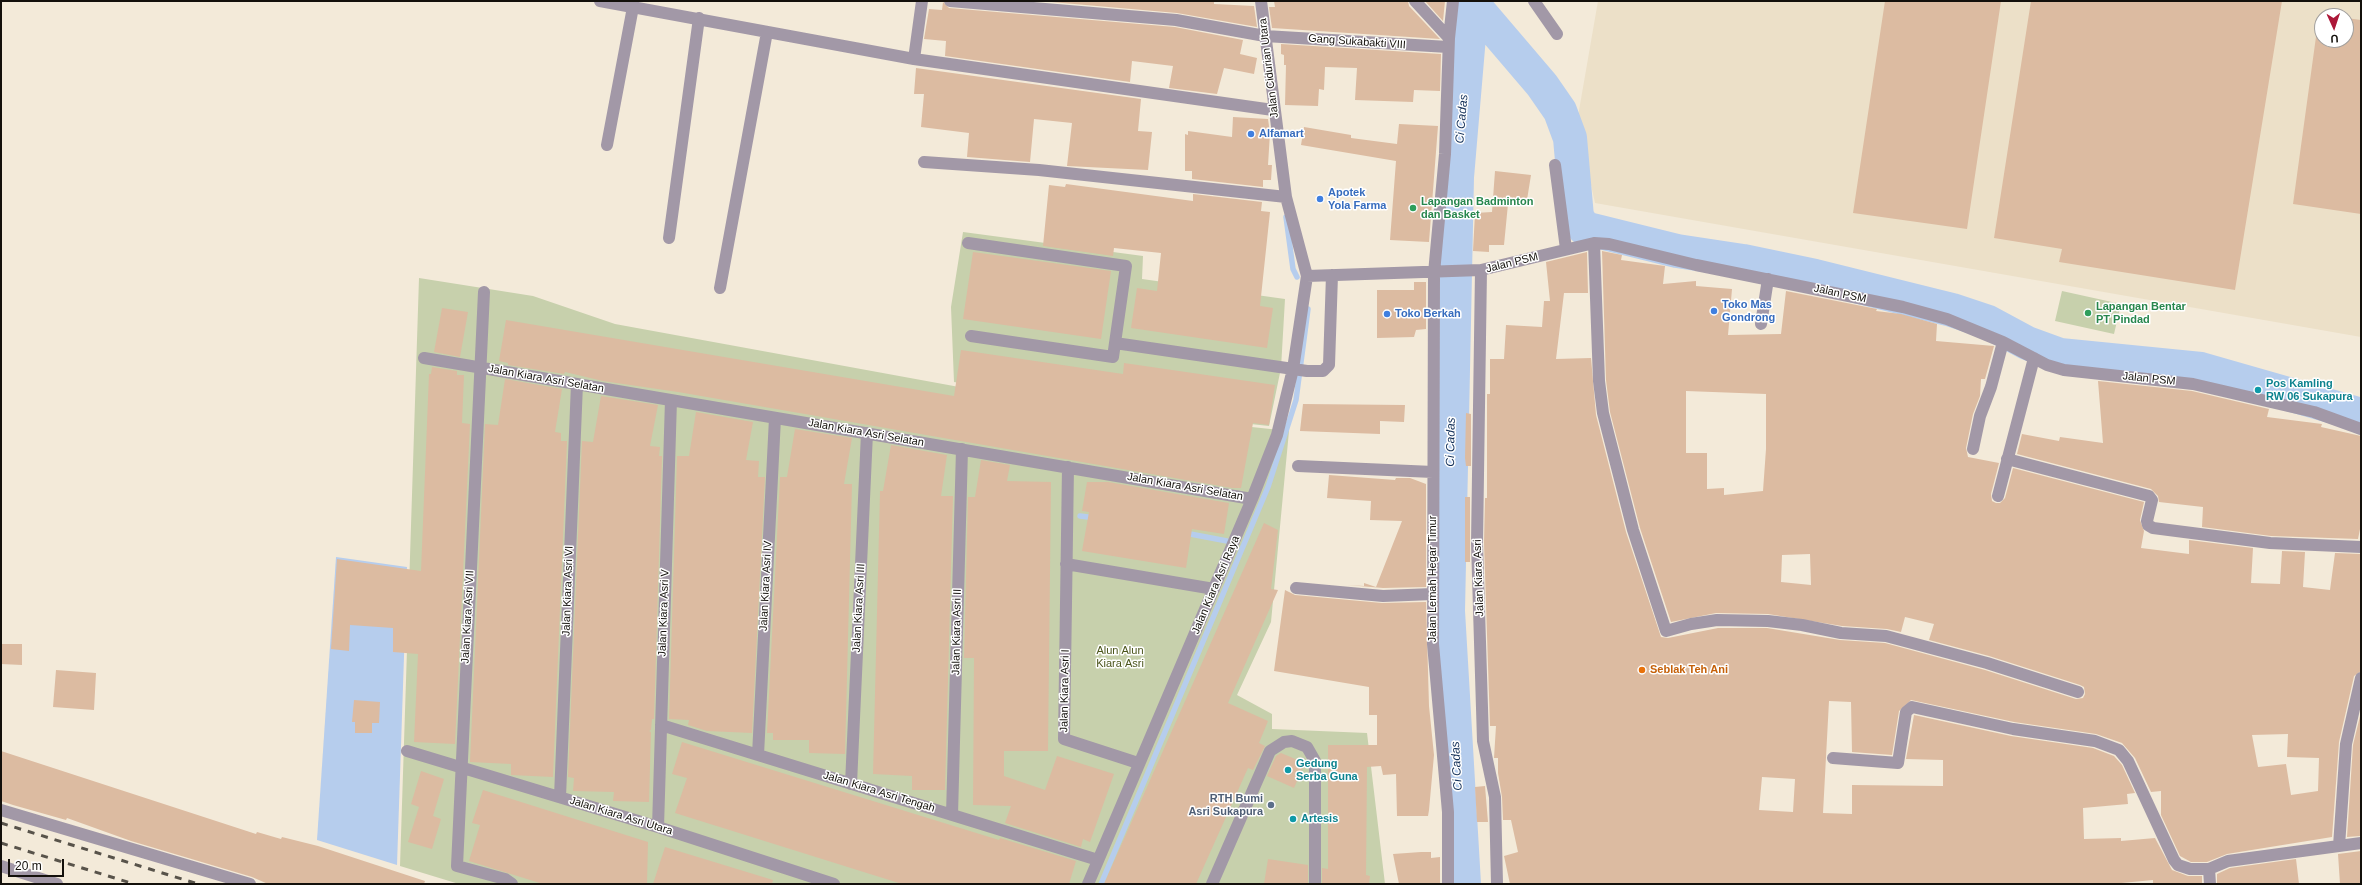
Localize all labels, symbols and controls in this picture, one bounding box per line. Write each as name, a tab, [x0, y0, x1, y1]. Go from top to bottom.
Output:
north arrow	[2314, 8, 2354, 48]
street label: Jalan Cidurian Utara	[1256, 17, 1282, 119]
street label: Gang Sukabakti VIII	[1308, 32, 1406, 52]
text: U	[2330, 33, 2339, 45]
water label: Ci Cadas	[1453, 94, 1471, 144]
place label: Alfamart	[1259, 127, 1304, 141]
marker: Alfamart	[1246, 129, 1256, 139]
place label: Apotek Yola Farma	[1328, 186, 1386, 212]
marker: Apotek Yola Farma	[1315, 194, 1325, 204]
place label: Lapangan Badminton dan Basket	[1421, 195, 1533, 221]
marker: Lapangan Badminton dan Basket	[1408, 203, 1418, 213]
street label: Jalan PSM	[1485, 250, 1539, 276]
street label: Jalan PSM	[1813, 282, 1867, 306]
place label: Toko Mas Gondrong	[1722, 298, 1775, 324]
place label: Lapangan Bentar PT Pindad	[2096, 300, 2186, 326]
marker: Toko Mas Gondrong	[1709, 306, 1719, 316]
place label: Toko Berkah	[1395, 307, 1461, 321]
marker: Lapangan Bentar PT Pindad	[2083, 308, 2093, 318]
marker: Toko Berkah	[1382, 309, 1392, 319]
street label: Jalan Kiara Asri Selatan	[487, 362, 605, 396]
street label: Jalan PSM	[2122, 370, 2176, 388]
place label: Pos Kamling RW 06 Sukapura	[2266, 377, 2353, 403]
marker: Pos Kamling RW 06 Sukapura	[2253, 385, 2263, 395]
street label: Jalan Kiara Asri Selatan	[807, 416, 925, 450]
water label: Ci Cadas	[1443, 417, 1459, 467]
street label: Jalan Kiara Asri Selatan	[1126, 470, 1244, 504]
street label: Jalan Lemah Hegar Timur	[1426, 516, 1440, 642]
street label: Jalan Kiara Asri Raya	[1189, 534, 1243, 636]
street label: Jalan Kiara Asri	[1471, 539, 1487, 617]
street label: Jalan Kiara Asri IV	[757, 540, 775, 632]
street label: Jalan Kiara Asri VI	[560, 546, 576, 636]
street label: Jalan Kiara Asri III	[850, 563, 868, 653]
street label: Jalan Kiara Asri V	[656, 569, 672, 657]
street label: Jalan Kiara Asri VII	[459, 570, 477, 664]
street label: Jalan Kiara Asri II	[950, 589, 964, 675]
park label: Alun Alun Kiara Asri	[1096, 644, 1144, 670]
street label: Jalan Kiara Asri I	[1058, 649, 1072, 733]
place label: Seblak Teh Ani	[1650, 663, 1728, 677]
marker: Seblak Teh Ani	[1637, 665, 1647, 675]
water label: Ci Cadas	[1449, 741, 1465, 791]
place label: Gedung Serba Guna	[1296, 757, 1358, 783]
marker: Gedung Serba Guna	[1283, 765, 1293, 775]
street label: Jalan Kiara Asri Tengah	[822, 769, 936, 815]
place label: RTH Bumi Asri Sukapura	[1188, 792, 1263, 818]
street label: Jalan Kiara Asri Utara	[568, 794, 674, 838]
marker: RTH Bumi Asri Sukapura	[1266, 800, 1276, 810]
place label: Artesis	[1301, 812, 1338, 826]
marker: Artesis	[1288, 814, 1298, 824]
scale bar	[10, 851, 66, 877]
text: 20 m	[15, 859, 42, 873]

